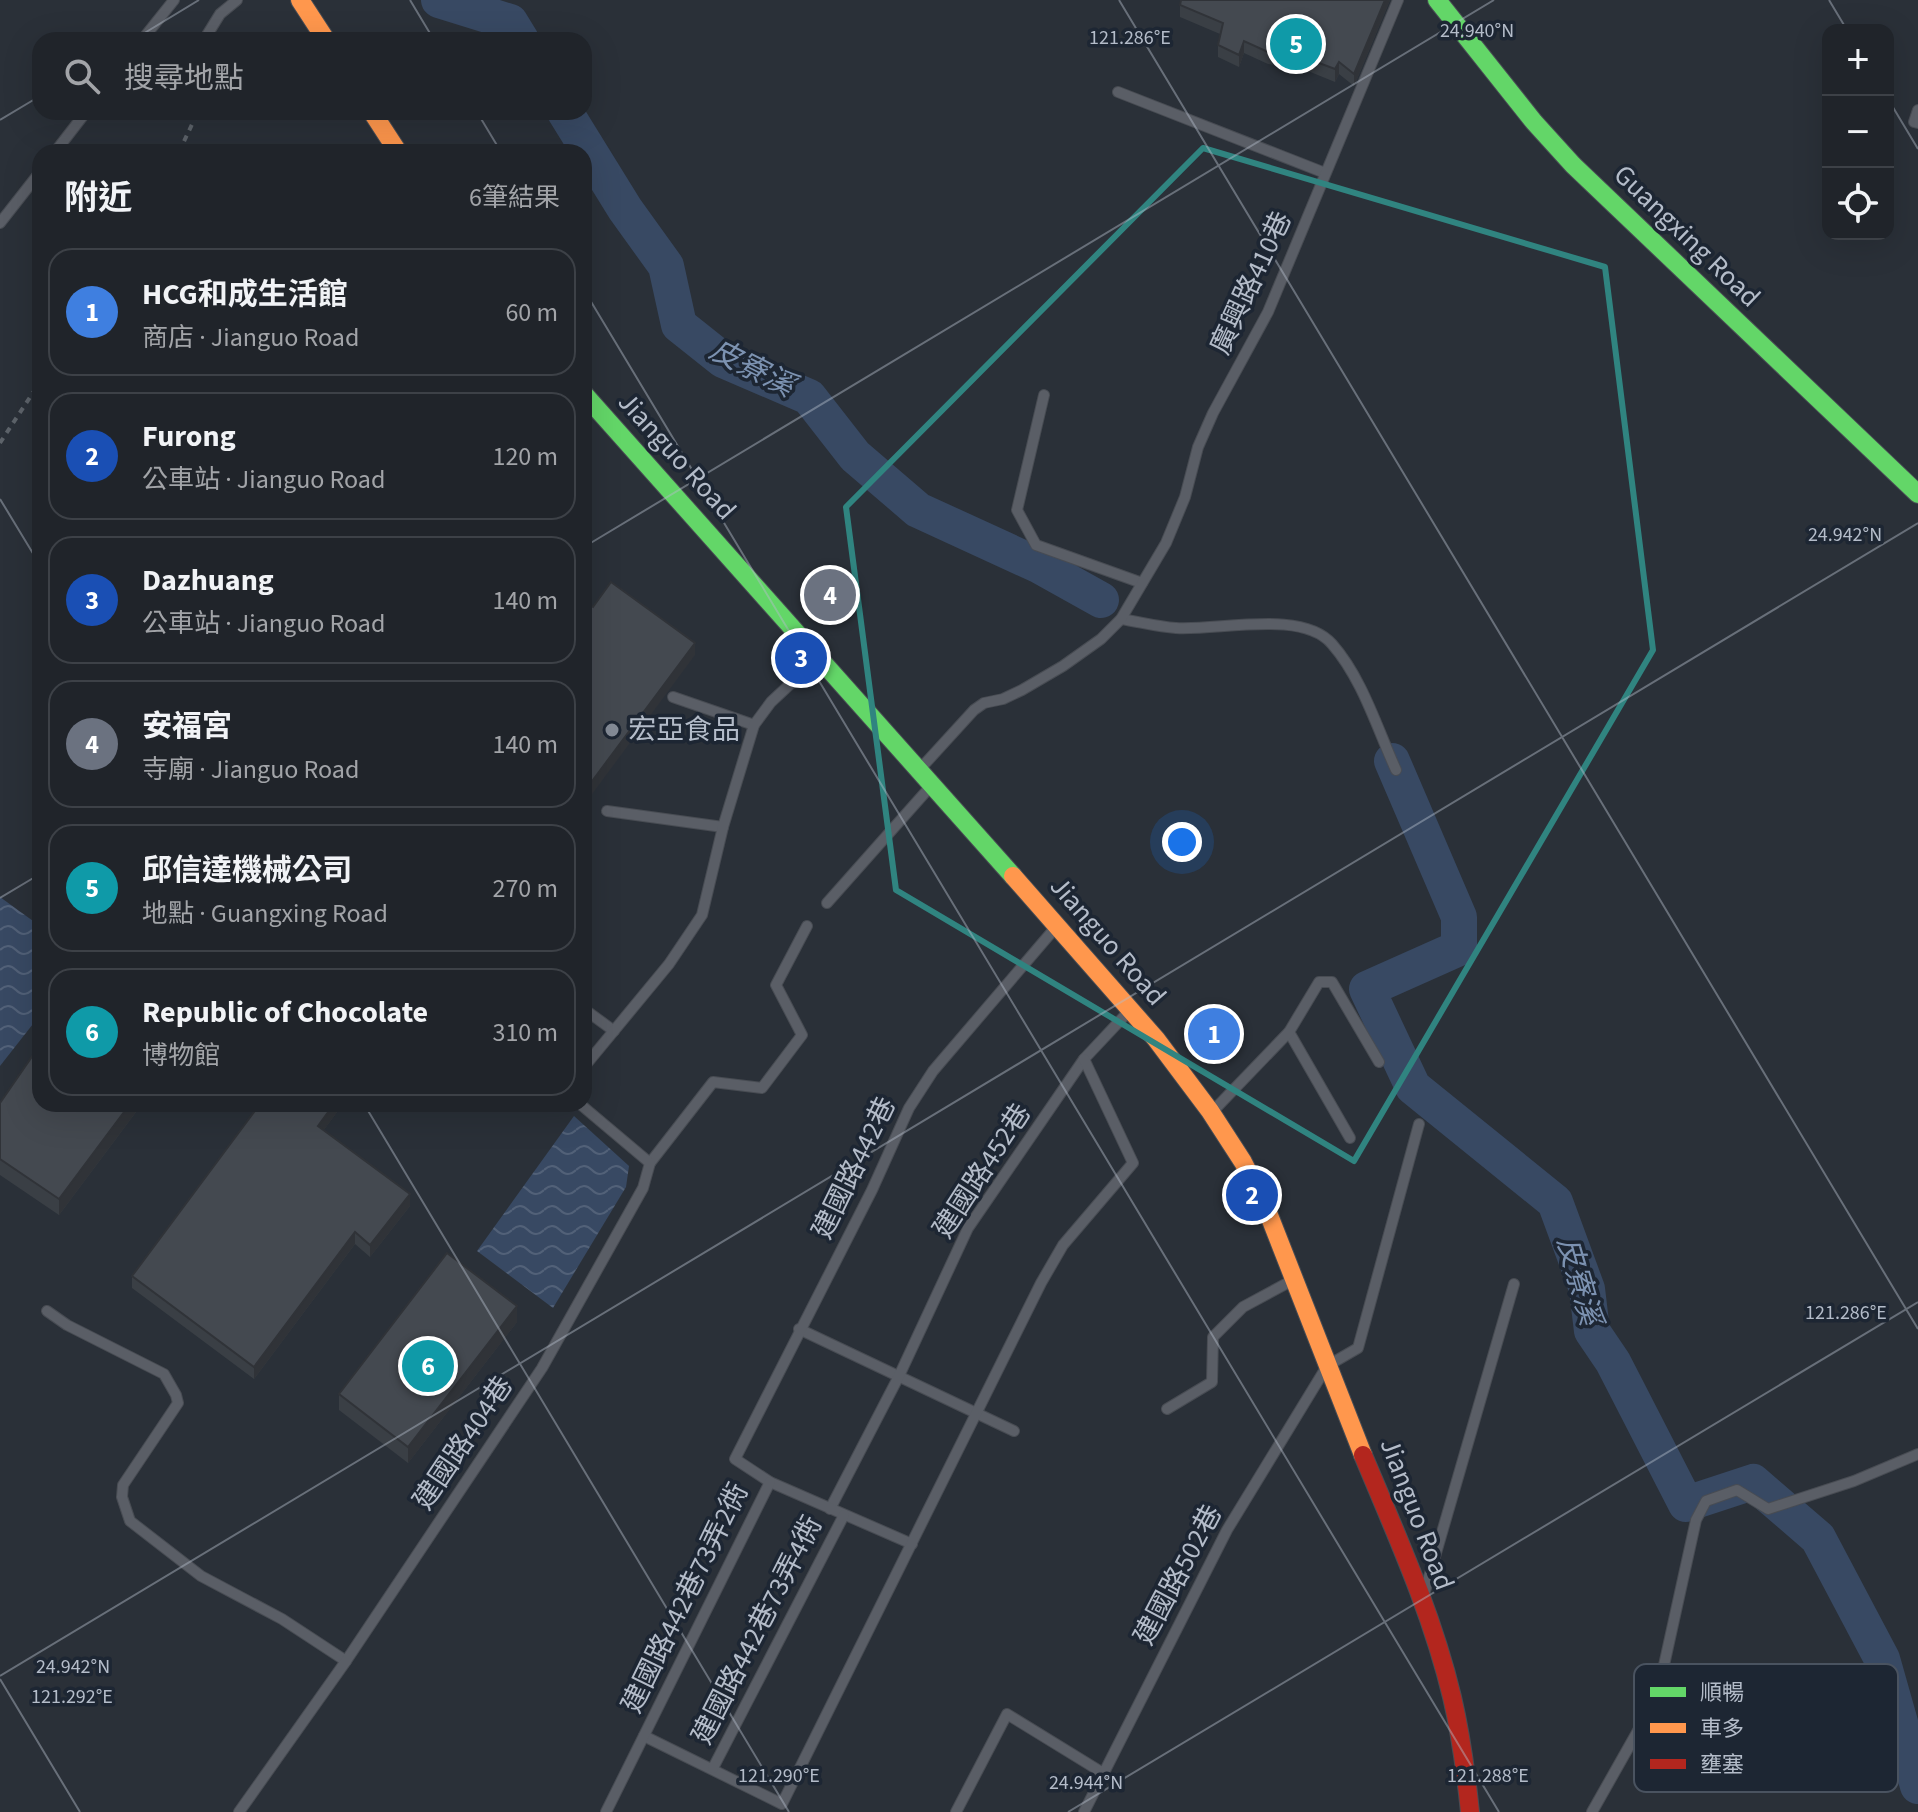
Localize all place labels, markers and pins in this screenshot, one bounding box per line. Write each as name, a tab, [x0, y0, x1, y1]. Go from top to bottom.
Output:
pin: 5	[1270, 14, 1322, 74]
pin: 4	[804, 565, 856, 625]
pin: 3	[775, 628, 827, 688]
place label: 宏亞食品	[628, 710, 740, 750]
marker: 宏亞食品	[603, 721, 621, 739]
pin: 1	[1188, 1004, 1240, 1064]
pin: 2	[1226, 1165, 1278, 1225]
pin: 6	[402, 1336, 454, 1396]

